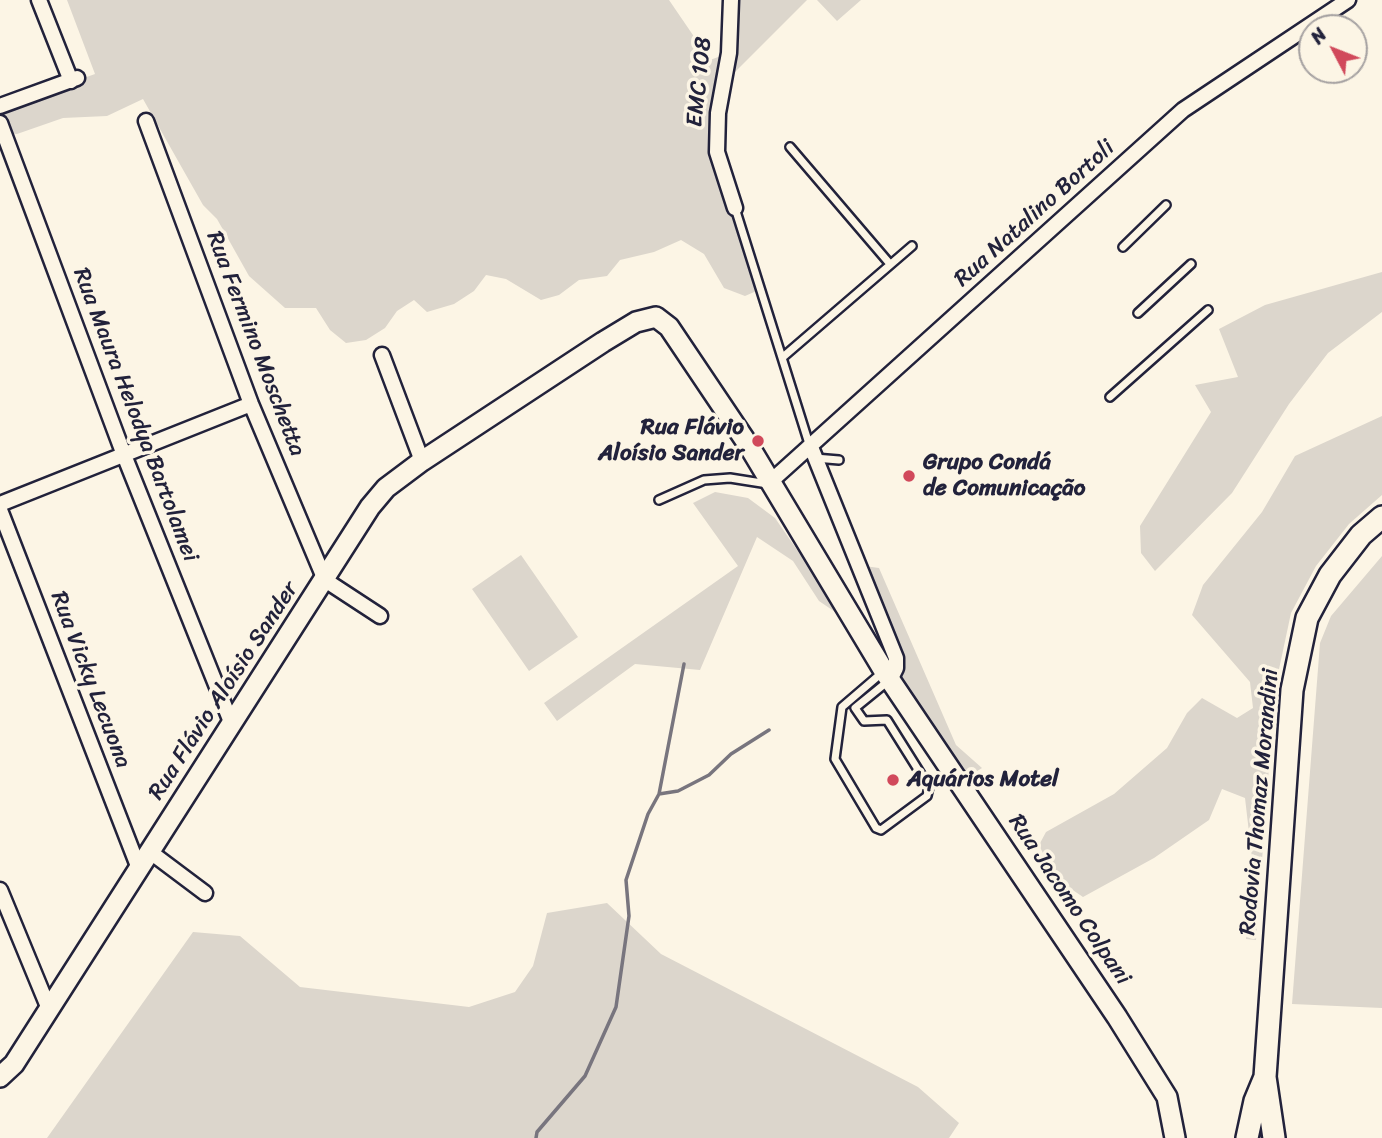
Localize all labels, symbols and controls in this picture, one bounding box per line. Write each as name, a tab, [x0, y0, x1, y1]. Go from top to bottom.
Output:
north arrow	[1298, 14, 1368, 84]
text: N	[1302, 20, 1335, 52]
street label: EMC 108	[682, 36, 718, 128]
street label: Rua Natalino Bortoli	[949, 135, 1121, 293]
street label: Rua Fermino Moschetta	[199, 228, 311, 460]
street label: Rua Maura Helodya Bartolamei	[66, 264, 204, 566]
place label: Rua Flávio Aloísio Sander	[598, 414, 744, 468]
marker: Rua Flávio Aloísio Sander	[750, 433, 766, 449]
place label: Grupo Condá de Comunicação	[923, 449, 1085, 503]
marker: Grupo Condá de Comunicação	[901, 468, 917, 484]
street label: Rua Flávio Aloísio Sander	[143, 577, 305, 805]
street label: Rua Vicky Lecuona	[44, 588, 136, 772]
street label: Rodovia Thomaz Morandini	[1235, 667, 1285, 937]
place label: Aquários Motel	[907, 766, 1059, 794]
marker: Aquários Motel	[885, 772, 901, 788]
street label: Rua Jacomo Colpani	[1002, 810, 1136, 990]

